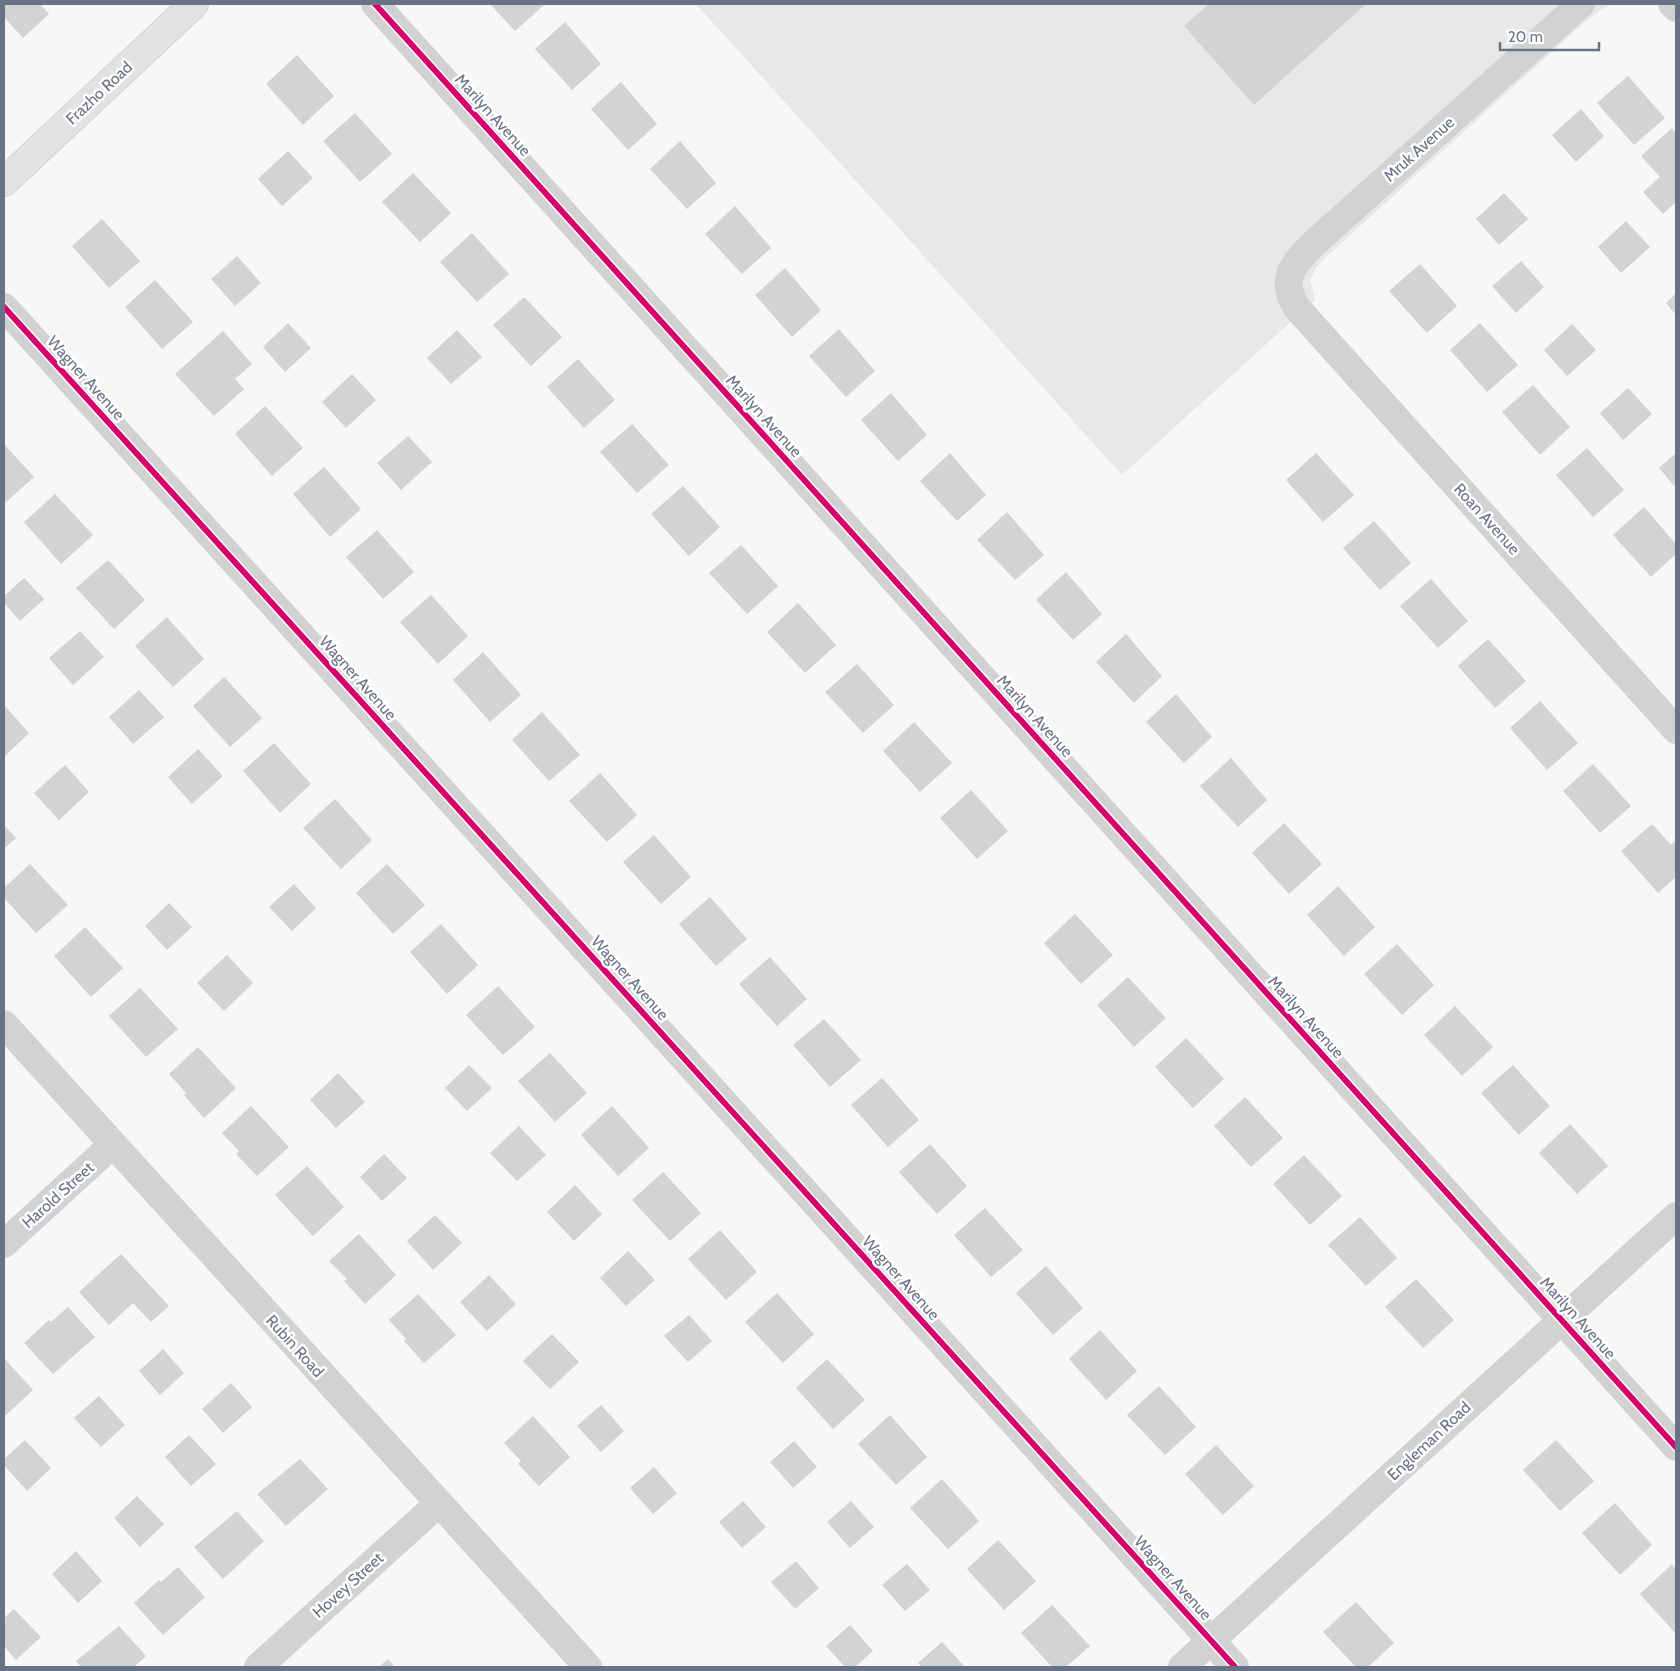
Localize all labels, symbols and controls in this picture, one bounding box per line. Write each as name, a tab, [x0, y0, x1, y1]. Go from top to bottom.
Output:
scale bar	[1500, 20, 1599, 52]
text: 20 m	[1508, 28, 1543, 46]
street label: Frazho Road	[62, 58, 136, 128]
street label: Marilyn Avenue	[451, 70, 535, 160]
street label: Mruk Avenue	[1380, 113, 1458, 185]
street label: Wagner Avenue	[43, 332, 129, 424]
street label: Marilyn Avenue	[722, 371, 806, 461]
street label: Roan Avenue	[1450, 480, 1524, 558]
street label: Wagner Avenue	[315, 632, 401, 724]
street label: Marilyn Avenue	[993, 671, 1077, 761]
street label: Wagner Avenue	[587, 932, 673, 1024]
street label: Marilyn Avenue	[1264, 972, 1348, 1062]
street label: Harold Street	[18, 1158, 98, 1232]
street label: Wagner Avenue	[858, 1232, 944, 1324]
street label: Marilyn Avenue	[1536, 1273, 1620, 1363]
street label: Rubin Road	[262, 1311, 328, 1381]
street label: Engleman Road	[1384, 1398, 1474, 1484]
street label: Wagner Avenue	[1130, 1532, 1216, 1624]
street label: Hovey Street	[309, 1548, 388, 1622]

